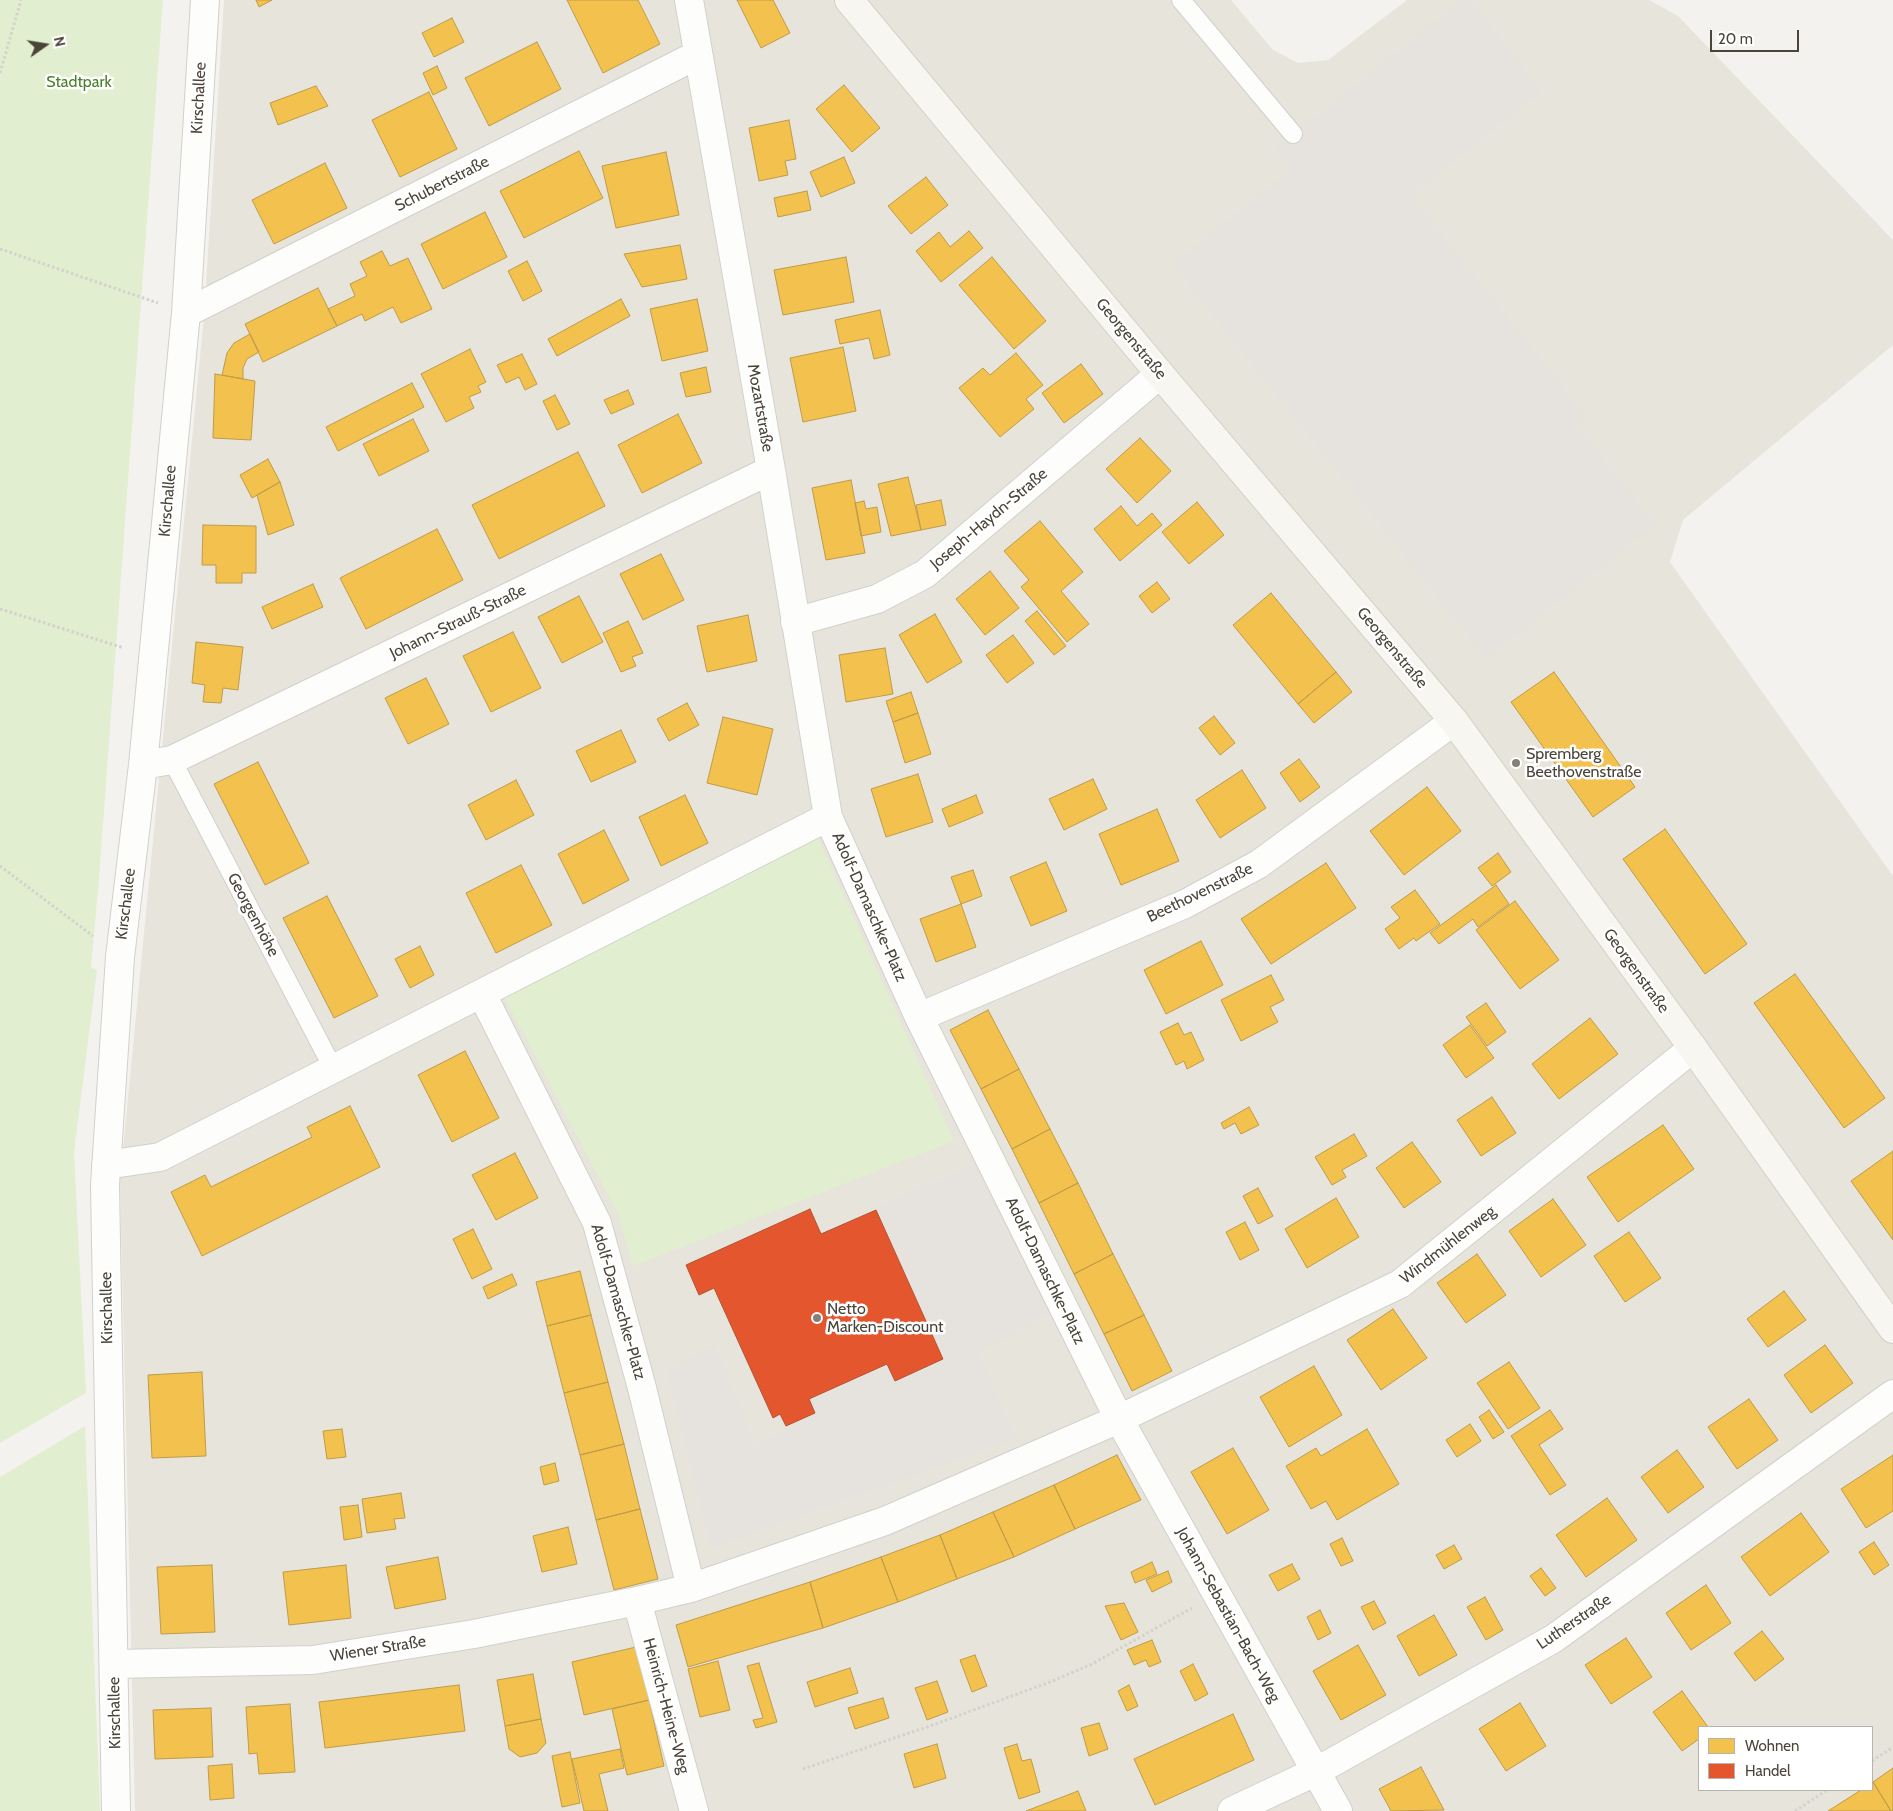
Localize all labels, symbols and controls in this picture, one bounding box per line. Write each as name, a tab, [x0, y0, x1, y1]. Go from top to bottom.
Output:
north arrow	[20, 20, 70, 70]
scale bar	[1713, 20, 1802, 52]
text: 20 m	[1718, 30, 1753, 48]
text: N	[50, 35, 69, 48]
street label: Kirschallee	[188, 62, 210, 134]
park label: Stadtpark	[46, 72, 112, 92]
street label: Schubertstraße	[392, 152, 492, 216]
street label: Georgenstraße	[1092, 295, 1170, 383]
street label: Mozartstraße	[743, 362, 777, 454]
street label: Kirschallee	[155, 464, 181, 538]
street label: Joseph-Haydn-Straße	[926, 464, 1052, 574]
street label: Johann-Strauß-Straße	[387, 581, 529, 663]
street label: Georgenstraße	[1353, 604, 1431, 692]
place label: Spremberg Beethovenstraße	[1526, 744, 1642, 782]
marker: Spremberg Beethovenstraße	[1510, 757, 1522, 769]
street label: Adolf-Damaschke-Platz	[827, 829, 911, 985]
street label: Beethovenstraße	[1144, 859, 1256, 927]
street label: Kirschallee	[112, 867, 140, 941]
street label: Georgenhöhe	[223, 870, 283, 960]
street label: Georgenstraße	[1599, 925, 1673, 1017]
street label: Adolf-Damaschke-Platz	[1001, 1194, 1089, 1348]
street label: Windmühlenweg	[1396, 1202, 1500, 1288]
street label: Adolf-Damaschke-Platz	[587, 1222, 649, 1382]
street label: Kirschallee	[97, 1272, 117, 1344]
place label: Netto Marken-Discount	[827, 1299, 943, 1337]
marker: Netto Marken-Discount	[811, 1312, 823, 1324]
street label: Johann-Sebastian-Bach-Weg	[1172, 1524, 1284, 1706]
street label: Lutherstraße	[1533, 1590, 1615, 1654]
street label: Wiener Straße	[329, 1632, 427, 1666]
street label: Heinrich-Heine-Weg	[639, 1636, 693, 1776]
street label: Kirschallee	[105, 1677, 125, 1749]
legend	[1698, 1726, 1873, 1791]
text: Wohnen	[1745, 1737, 1799, 1755]
text: Handel	[1745, 1762, 1791, 1780]

